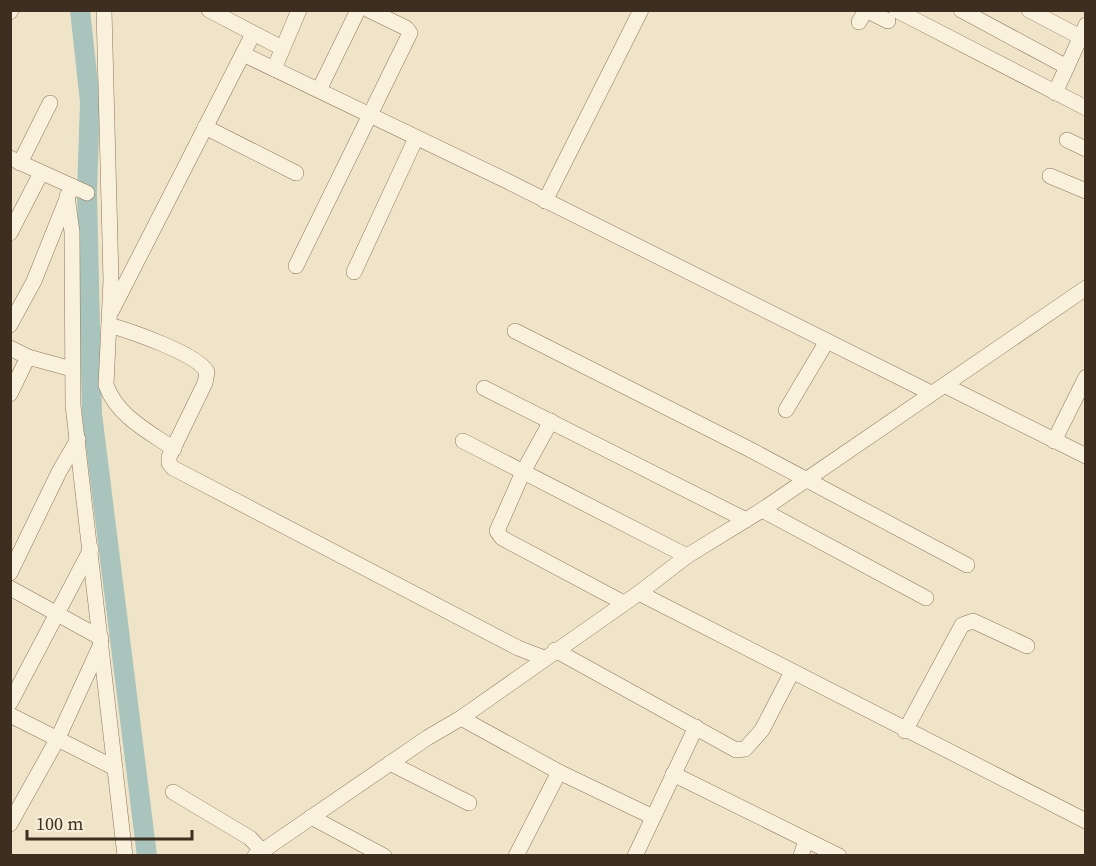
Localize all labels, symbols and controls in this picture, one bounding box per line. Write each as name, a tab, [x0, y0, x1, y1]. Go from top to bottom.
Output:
scale bar	[27, 803, 192, 841]
text: 100 m	[36, 811, 83, 836]

